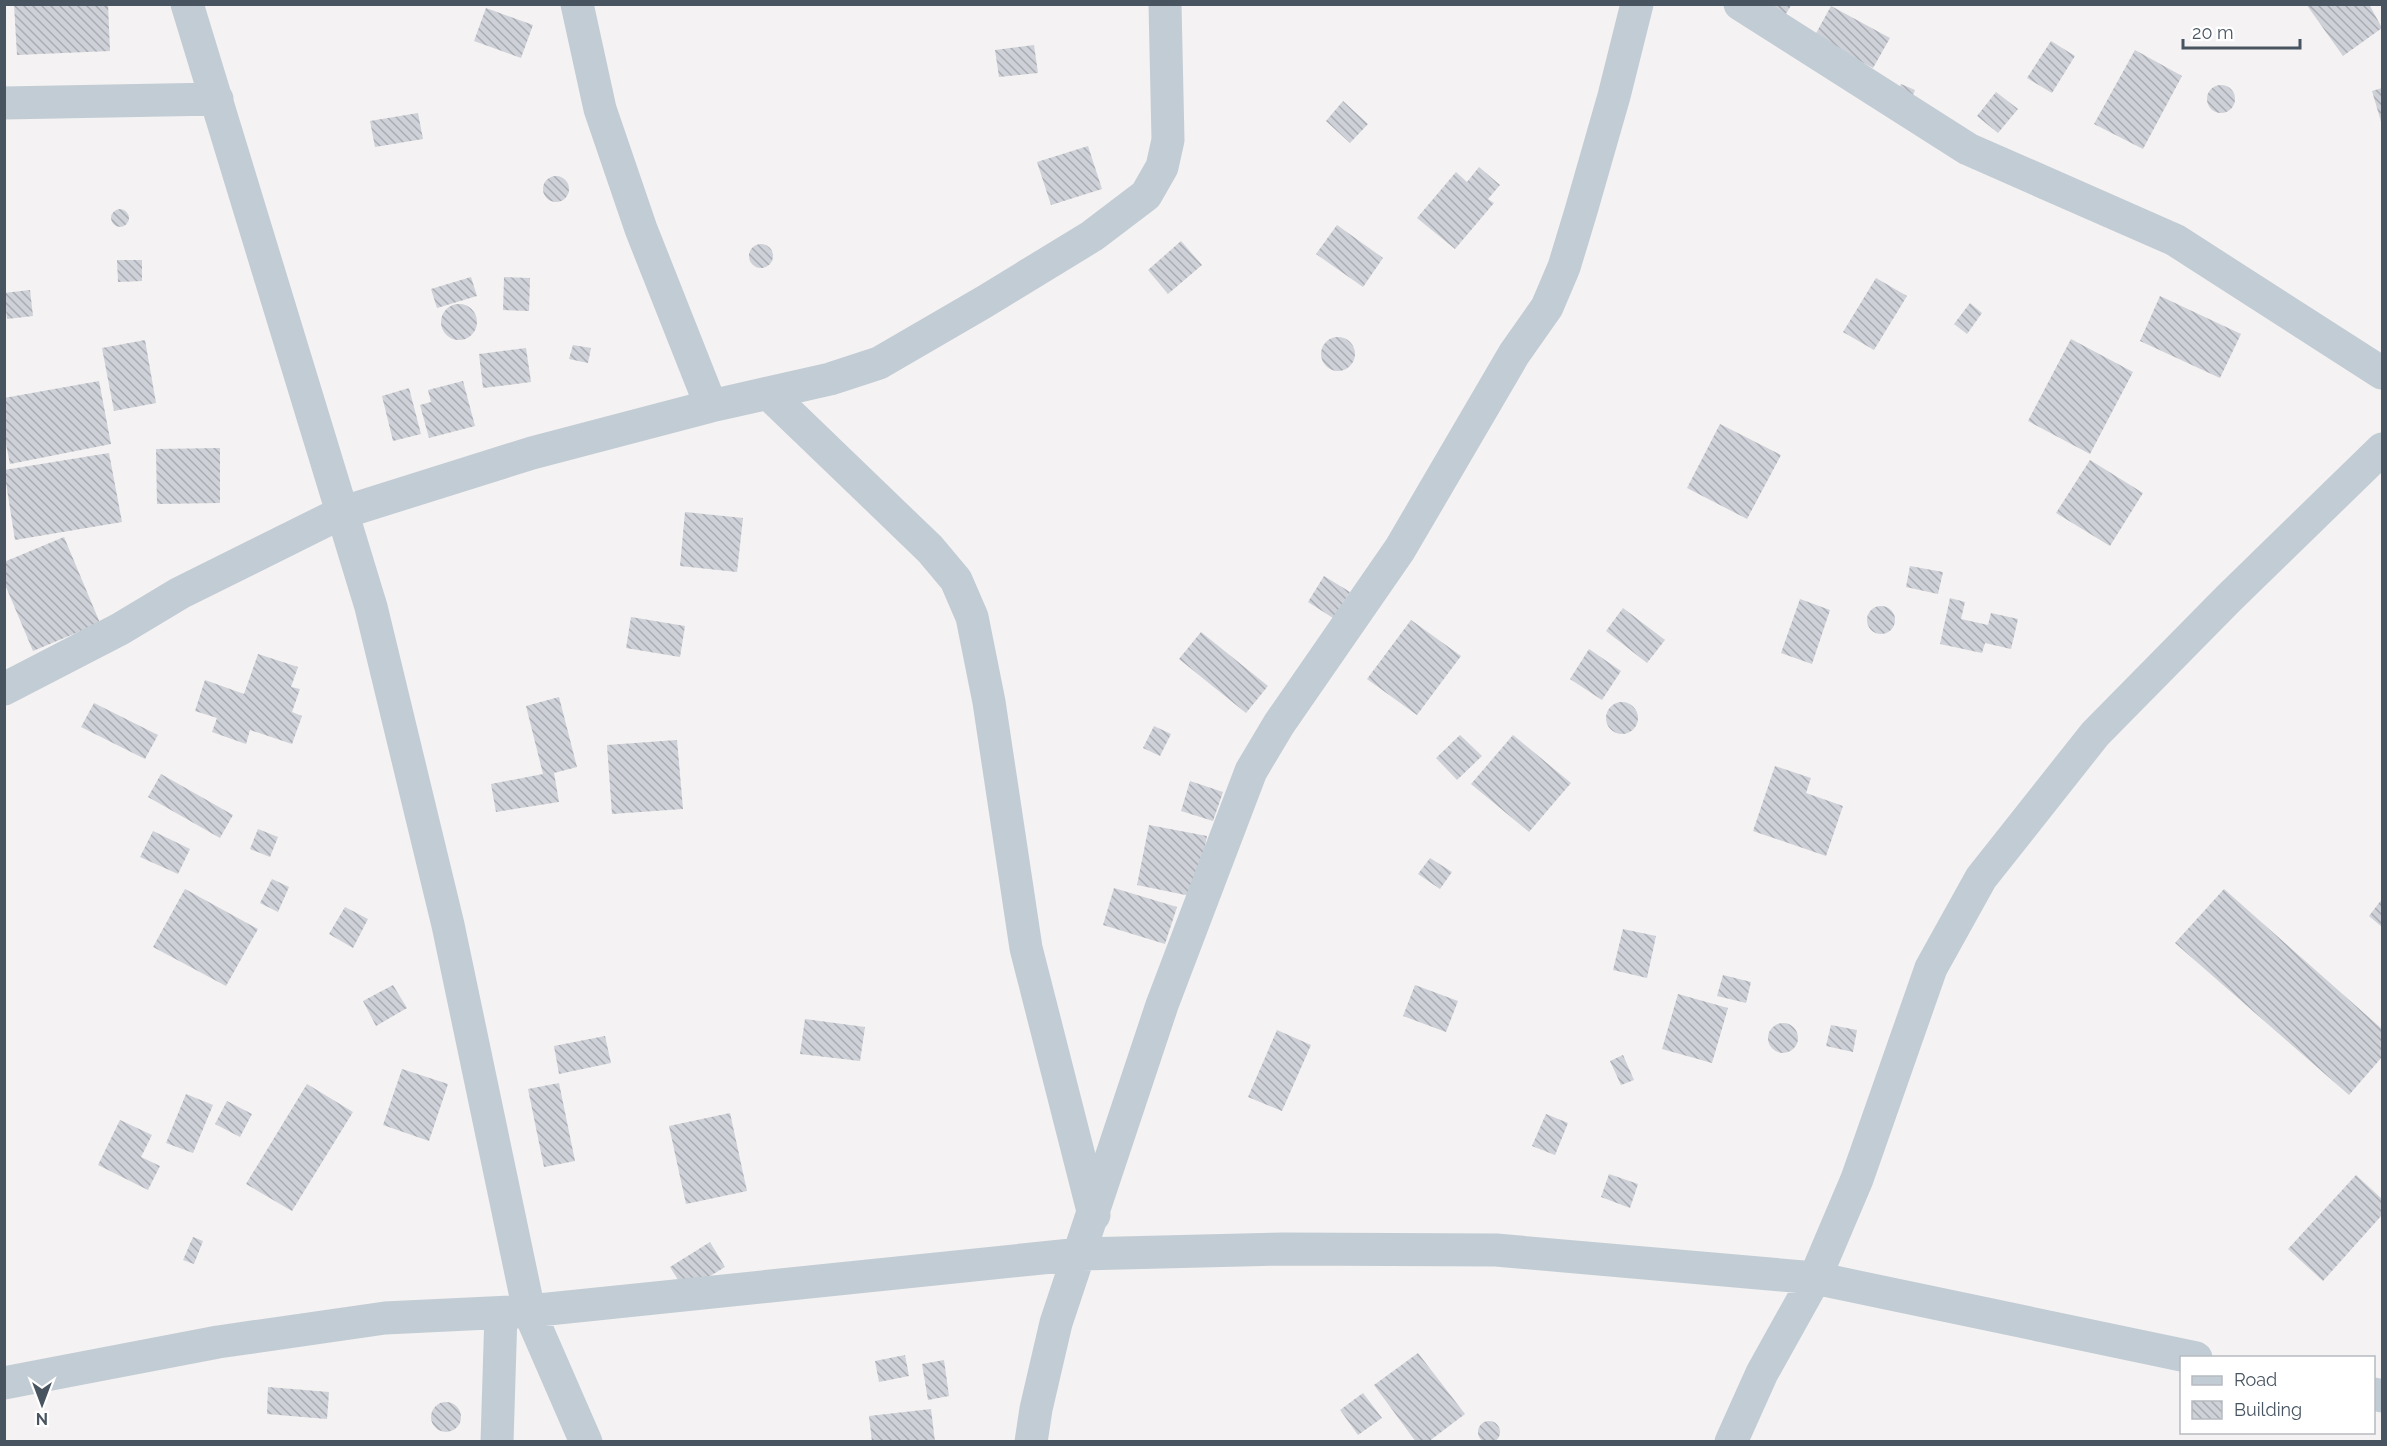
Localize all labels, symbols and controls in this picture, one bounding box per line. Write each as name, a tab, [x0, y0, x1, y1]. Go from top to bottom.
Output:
scale bar	[2183, 12, 2300, 50]
text: 20 m	[2192, 22, 2234, 43]
legend	[2180, 1356, 2375, 1434]
text: Road	[2234, 1369, 2277, 1390]
north arrow	[12, 1374, 72, 1434]
text: Building	[2234, 1399, 2302, 1420]
text: N	[36, 1409, 48, 1428]

